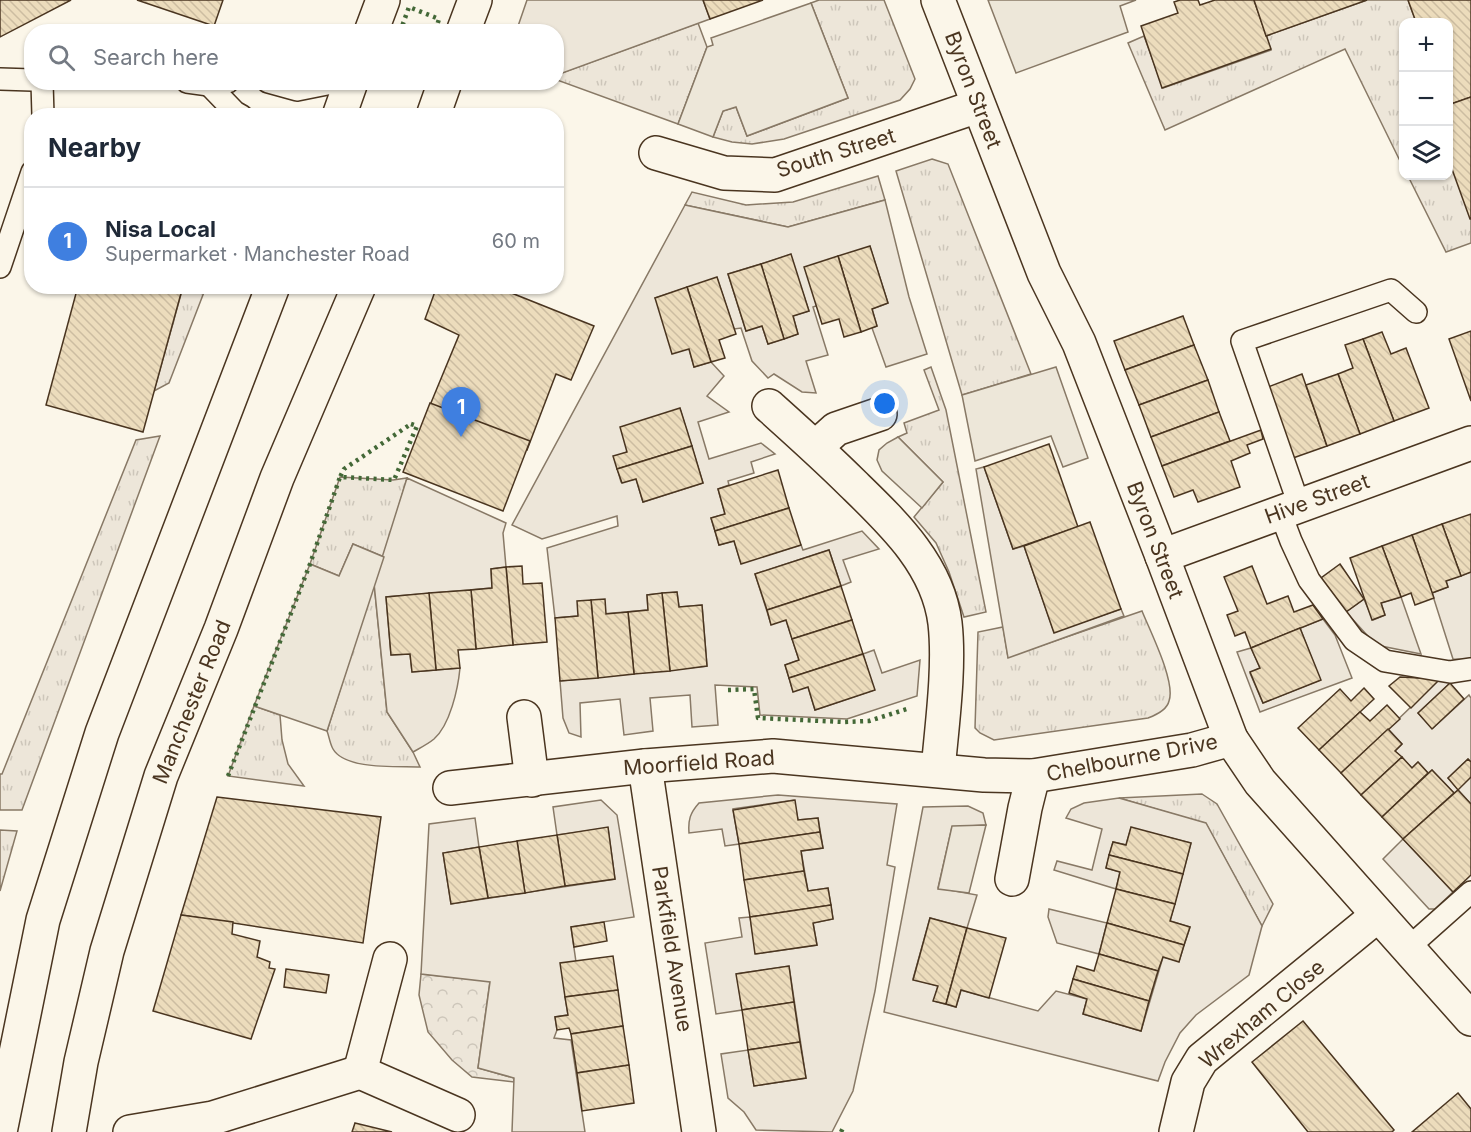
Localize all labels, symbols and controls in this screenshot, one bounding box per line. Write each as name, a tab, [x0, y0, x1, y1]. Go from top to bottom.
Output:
map controls	[1399, 18, 1453, 180]
button: +	[1399, 18, 1453, 72]
search box	[24, 24, 564, 90]
street label: Byron Street	[940, 28, 1007, 152]
icon: search	[45, 41, 78, 74]
text: Search here	[93, 44, 219, 70]
button: −	[1399, 72, 1453, 126]
street label: South Street	[773, 123, 898, 182]
button: layers	[1399, 126, 1453, 180]
text: Nearby	[48, 132, 141, 163]
text: Nisa Local	[105, 216, 216, 242]
text: 1	[63, 229, 72, 253]
text: 60 m	[492, 229, 540, 253]
text: Supermarket · Manchester Road	[105, 242, 410, 266]
pin: 1	[442, 388, 480, 437]
your location	[870, 389, 899, 418]
street label: Hive Street	[1261, 468, 1373, 529]
street label: Byron Street	[1122, 478, 1189, 602]
street label: Manchester Road	[147, 616, 236, 787]
street label: Chelbourne Drive	[1044, 729, 1220, 786]
street label: Moorfield Road	[622, 745, 776, 780]
street label: Parkfield Avenue	[647, 864, 698, 1034]
street label: Wrexham Close	[1194, 954, 1329, 1073]

